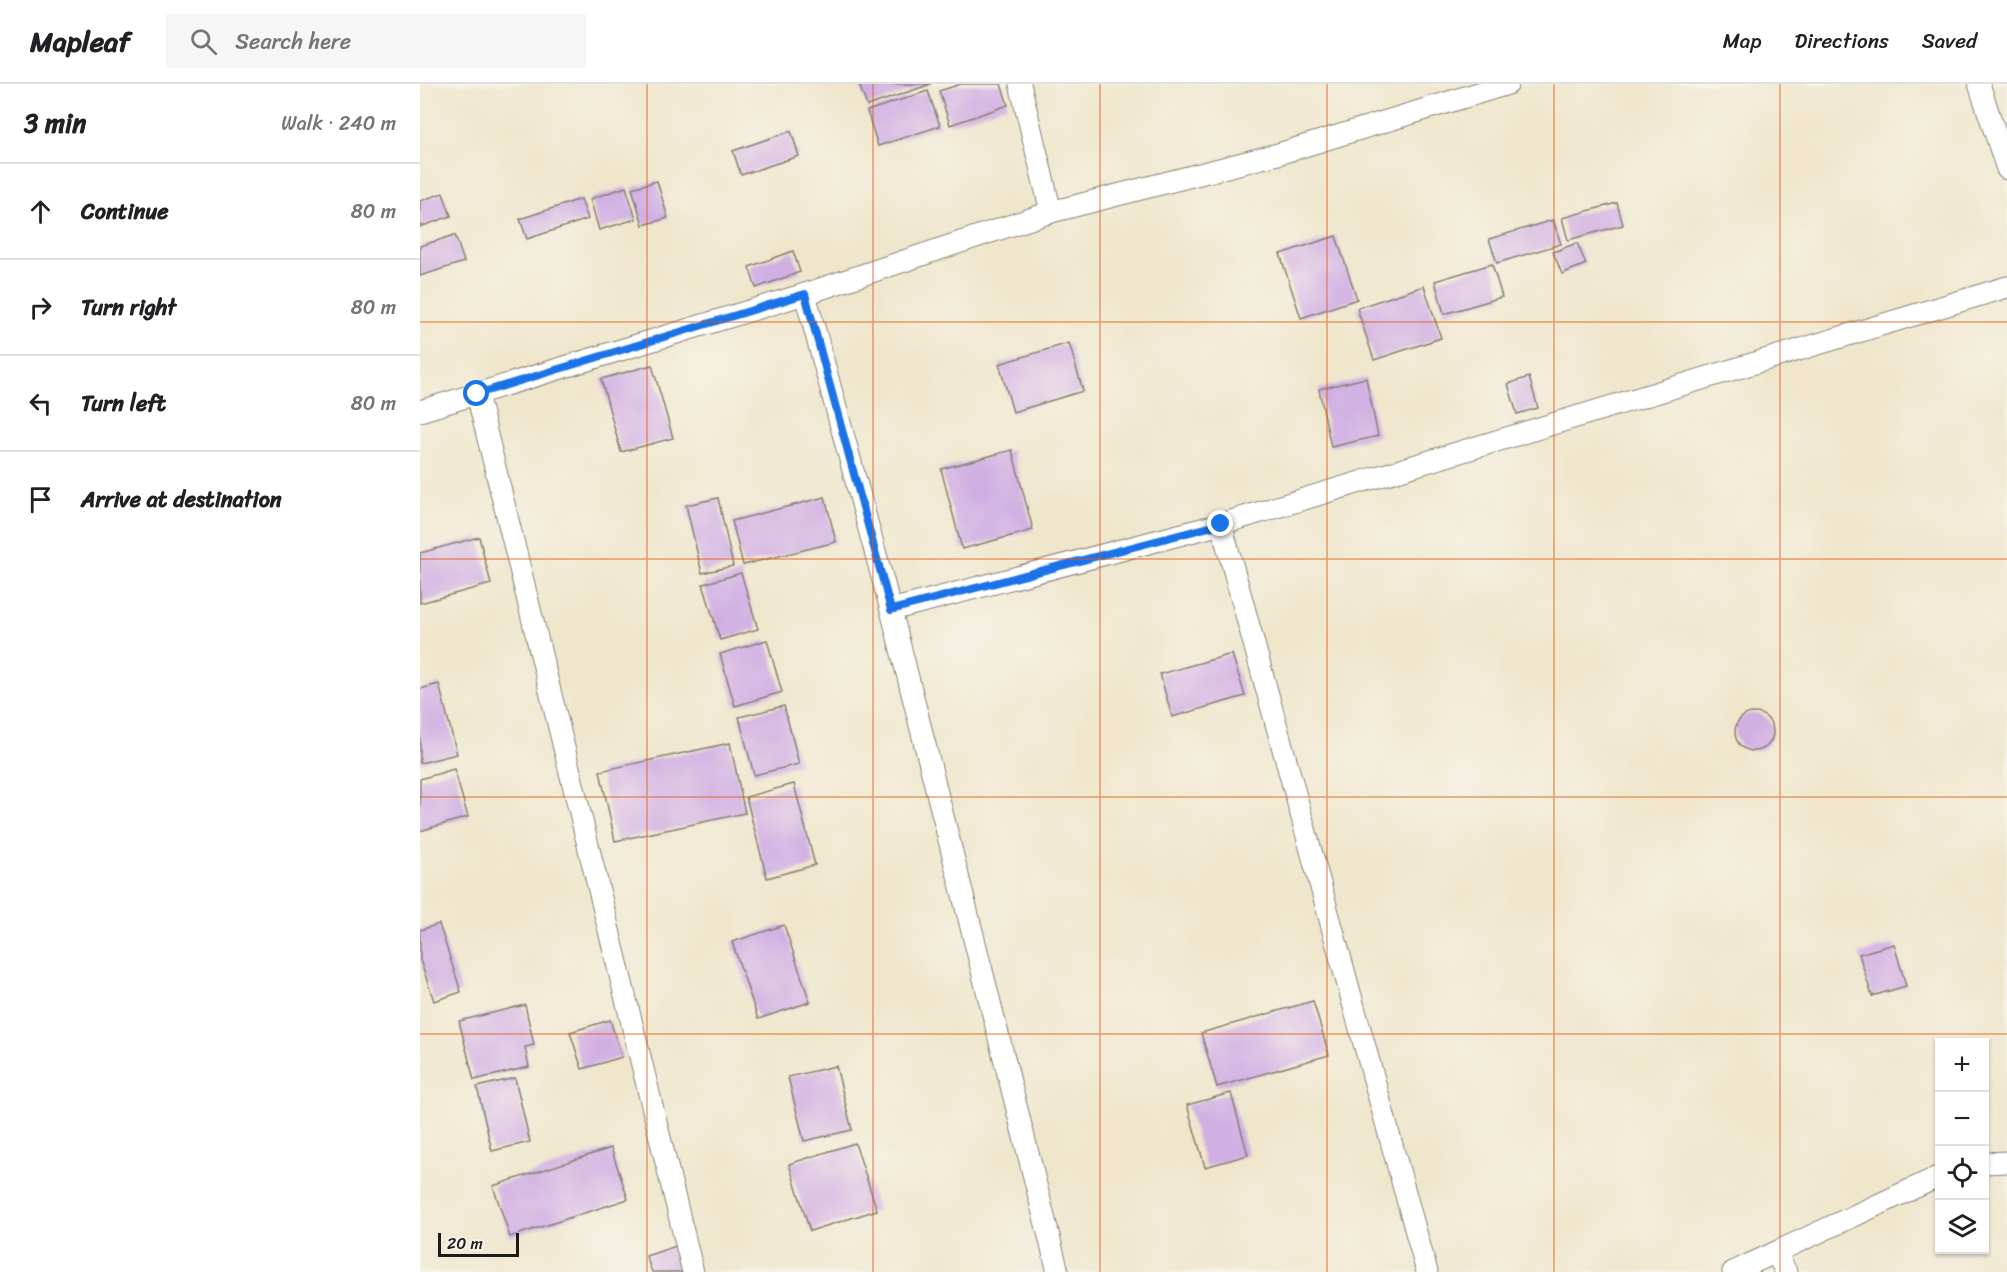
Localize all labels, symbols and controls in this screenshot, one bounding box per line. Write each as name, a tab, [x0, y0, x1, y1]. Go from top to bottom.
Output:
search box	[166, 14, 586, 68]
text: Mapleaf	[30, 17, 130, 66]
text: Search here	[235, 22, 351, 61]
text: Map	[1723, 22, 1761, 60]
text: Directions	[1794, 22, 1889, 60]
text: Saved	[1922, 22, 1977, 60]
icon: search	[187, 25, 220, 58]
text: 3 min	[24, 100, 86, 146]
text: Walk · 240 m	[281, 106, 396, 141]
text: Continue	[81, 192, 169, 231]
text: 80 m	[351, 194, 396, 229]
icon: ahead	[24, 195, 57, 228]
text: Turn right	[81, 288, 176, 327]
text: 80 m	[351, 290, 396, 325]
icon: right	[24, 291, 57, 324]
route start	[463, 380, 489, 406]
text: Turn left	[81, 384, 166, 423]
text: 80 m	[351, 386, 396, 421]
icon: left	[24, 387, 57, 420]
text: Arrive at destination	[81, 480, 282, 519]
icon: arrive	[24, 483, 57, 516]
route end	[1207, 510, 1233, 536]
map controls	[1935, 1038, 1989, 1254]
button: +	[1935, 1038, 1989, 1092]
button: −	[1935, 1092, 1989, 1146]
button: locate	[1935, 1146, 1989, 1200]
button: layers	[1935, 1200, 1989, 1254]
text: 20 m	[447, 1229, 483, 1258]
scale bar	[438, 1230, 519, 1258]

